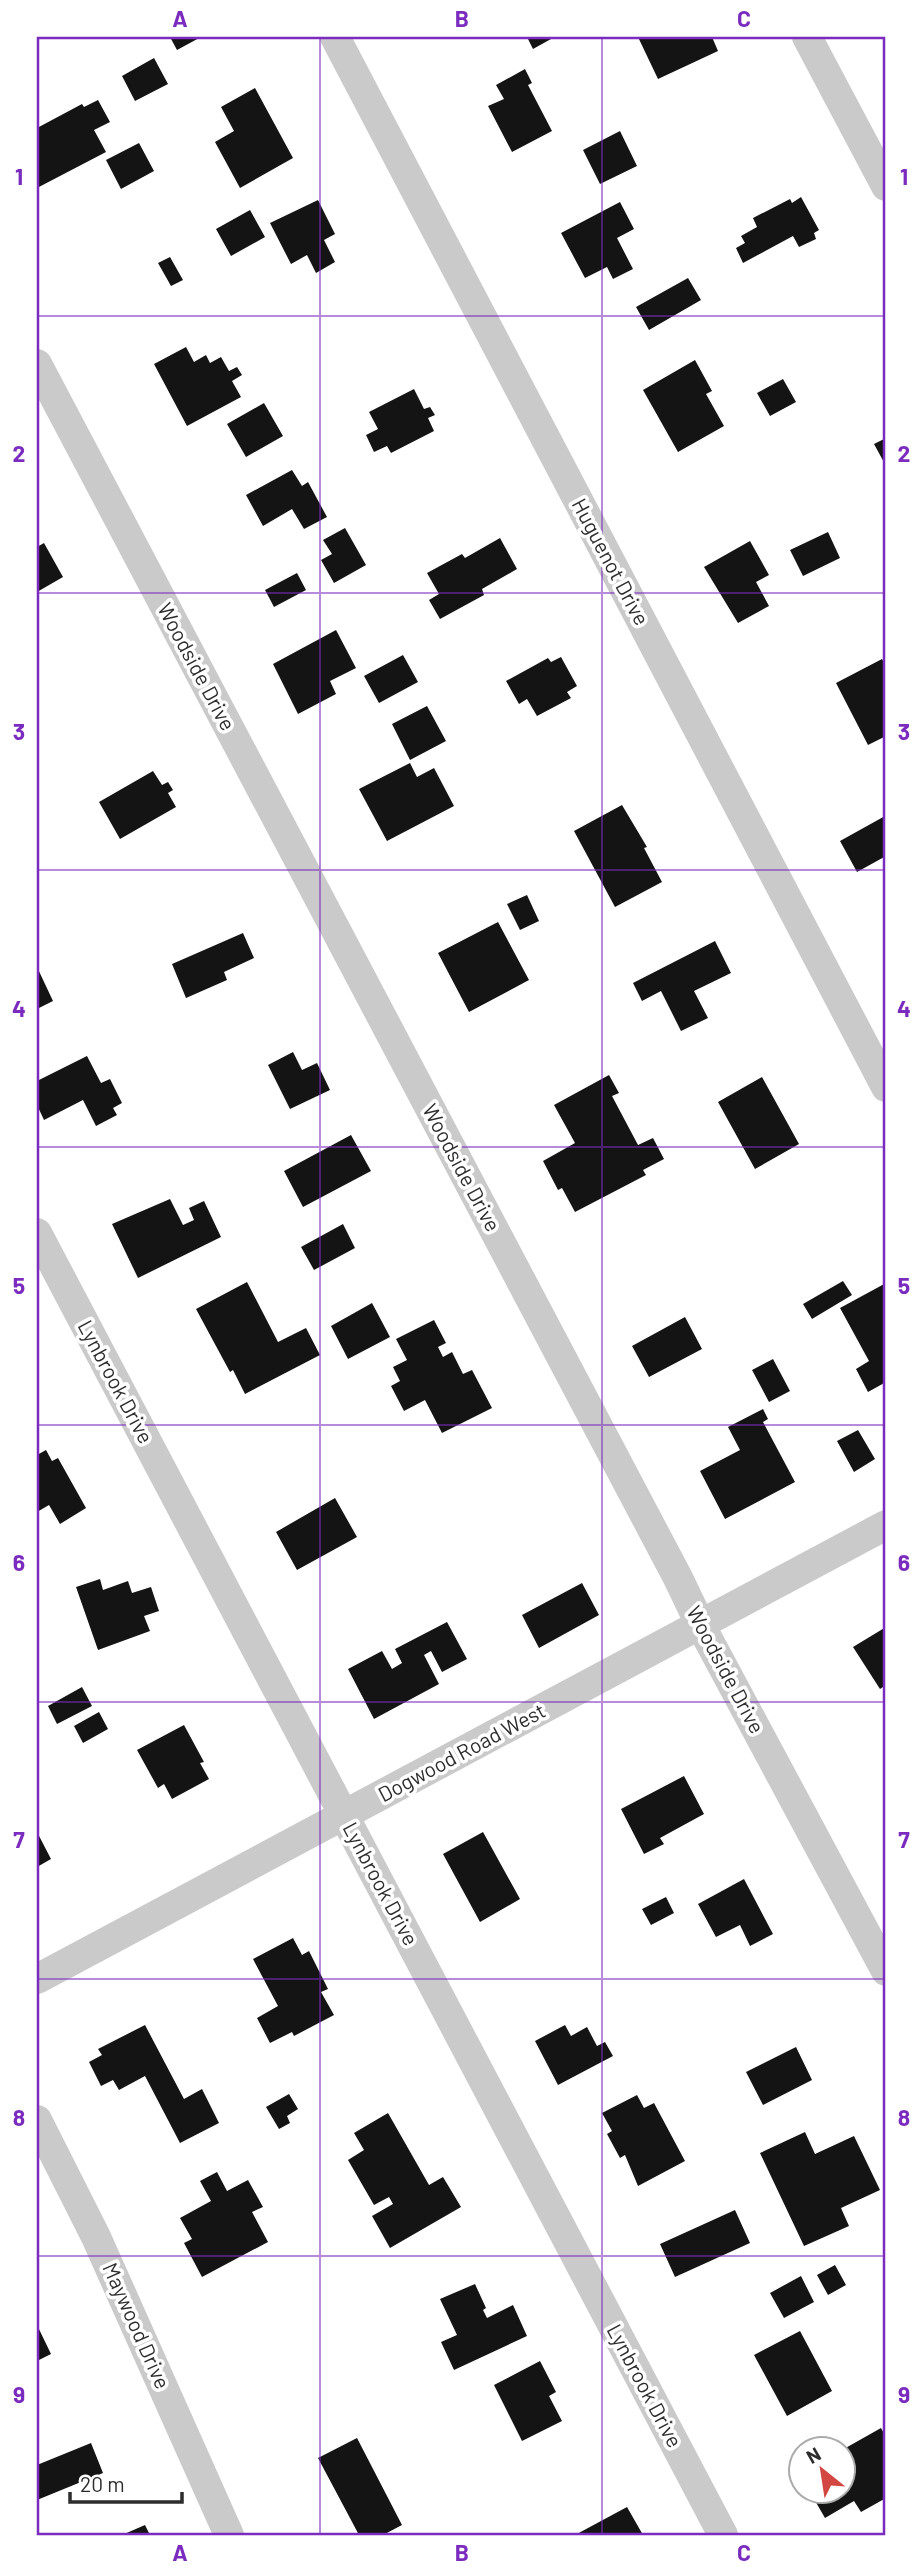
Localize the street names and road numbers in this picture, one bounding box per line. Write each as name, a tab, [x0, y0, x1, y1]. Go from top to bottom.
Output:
street label: Huguenot Drive	[567, 494, 655, 629]
street label: Woodside Drive	[153, 598, 241, 734]
street label: Woodside Drive	[418, 1099, 506, 1235]
street label: Lynbrook Drive	[73, 1315, 159, 1447]
street label: Woodside Drive	[682, 1601, 770, 1737]
street label: Dogwood Road West	[373, 1697, 549, 1806]
street label: Lynbrook Drive	[338, 1817, 424, 1949]
street label: Maywood Drive	[98, 2258, 176, 2392]
street label: Lynbrook Drive	[602, 2319, 688, 2451]

